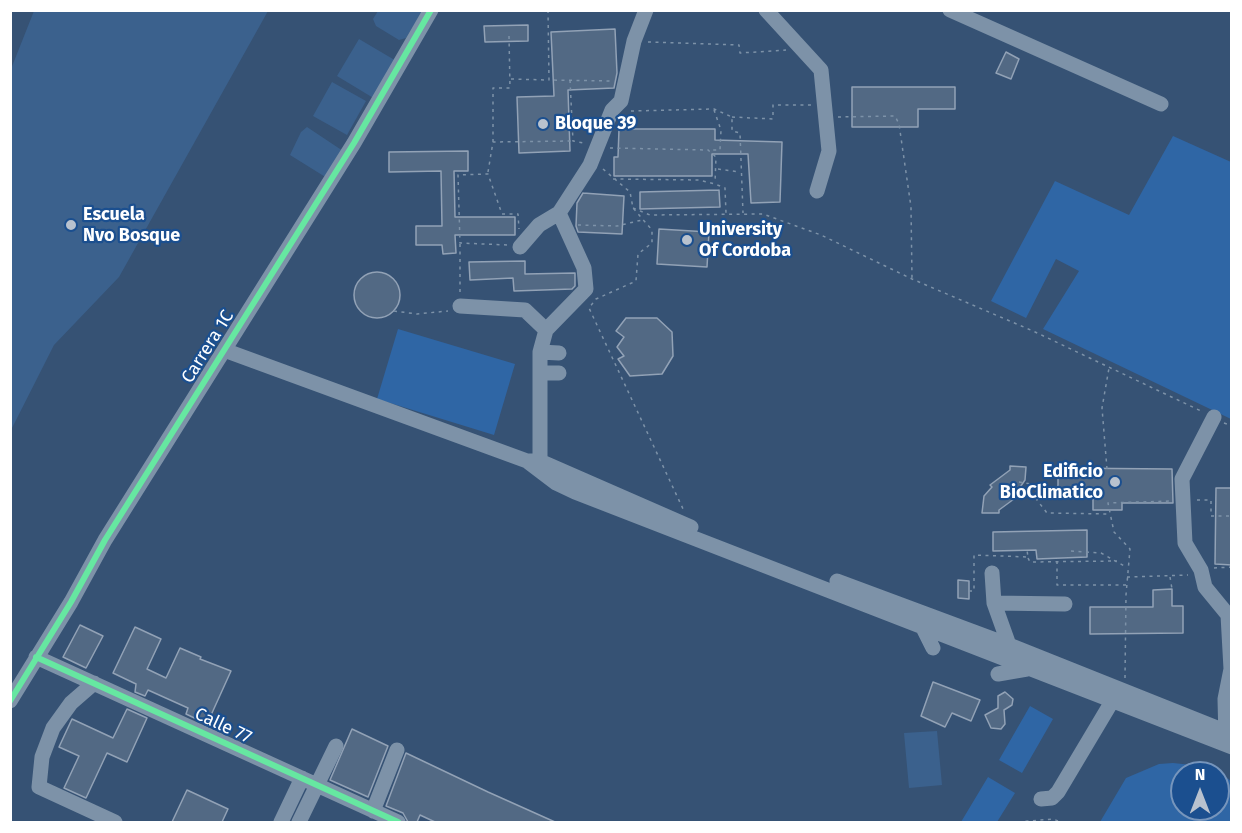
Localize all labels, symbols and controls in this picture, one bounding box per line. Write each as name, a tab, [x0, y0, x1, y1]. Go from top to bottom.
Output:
place label: Bloque 39	[555, 113, 636, 135]
marker: Bloque 39	[536, 117, 550, 131]
place label: Escuela Nvo Bosque	[83, 204, 180, 246]
marker: Escuela Nvo Bosque	[64, 218, 78, 232]
place label: University Of Cordoba	[699, 219, 791, 262]
marker: University Of Cordoba	[680, 233, 694, 247]
street label: Carrera 1C	[177, 307, 239, 387]
place label: Edificio BioClimatico	[1000, 461, 1103, 504]
marker: Edificio BioClimatico	[1108, 475, 1122, 489]
street label: Calle 77	[191, 703, 255, 749]
north arrow	[1170, 761, 1230, 821]
text: N	[1195, 765, 1205, 784]

